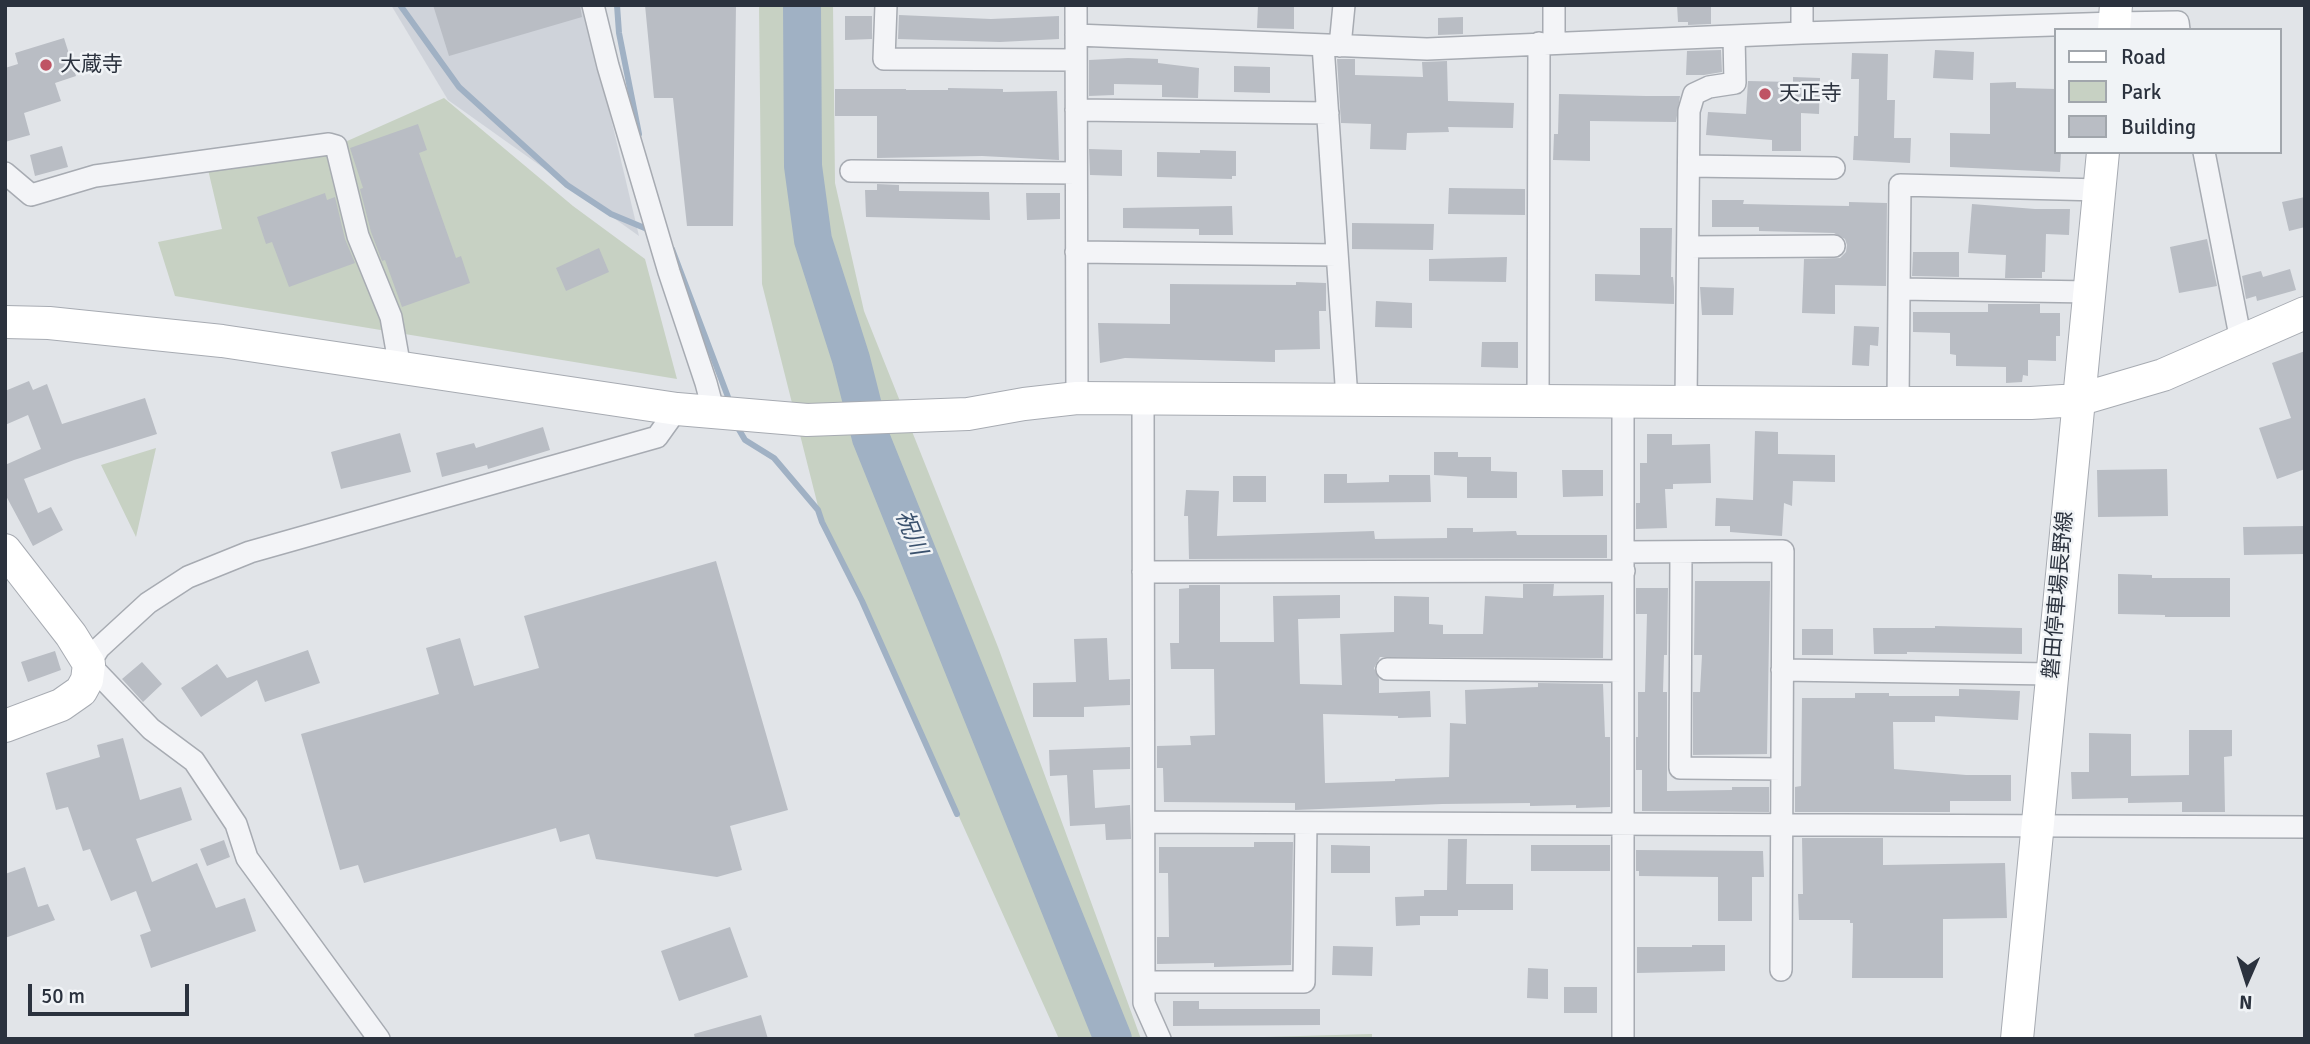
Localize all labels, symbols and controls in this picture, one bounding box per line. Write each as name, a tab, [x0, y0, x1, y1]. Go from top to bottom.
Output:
legend	[2054, 28, 2282, 154]
text: Road	[2121, 44, 2166, 70]
place label: 大蔵寺	[60, 52, 123, 78]
marker: 大蔵寺	[38, 57, 54, 73]
text: Park	[2121, 79, 2161, 105]
place label: 天正寺	[1779, 81, 1842, 107]
marker: 天正寺	[1757, 86, 1773, 102]
text: Building	[2121, 114, 2196, 140]
water label: 祝川	[889, 507, 931, 559]
street label: 磐田停車場長野線	[2039, 510, 2079, 680]
north arrow	[2212, 946, 2282, 1016]
scale bar	[32, 970, 192, 1014]
text: 50 m	[41, 983, 85, 1009]
text: N	[2239, 990, 2253, 1014]

